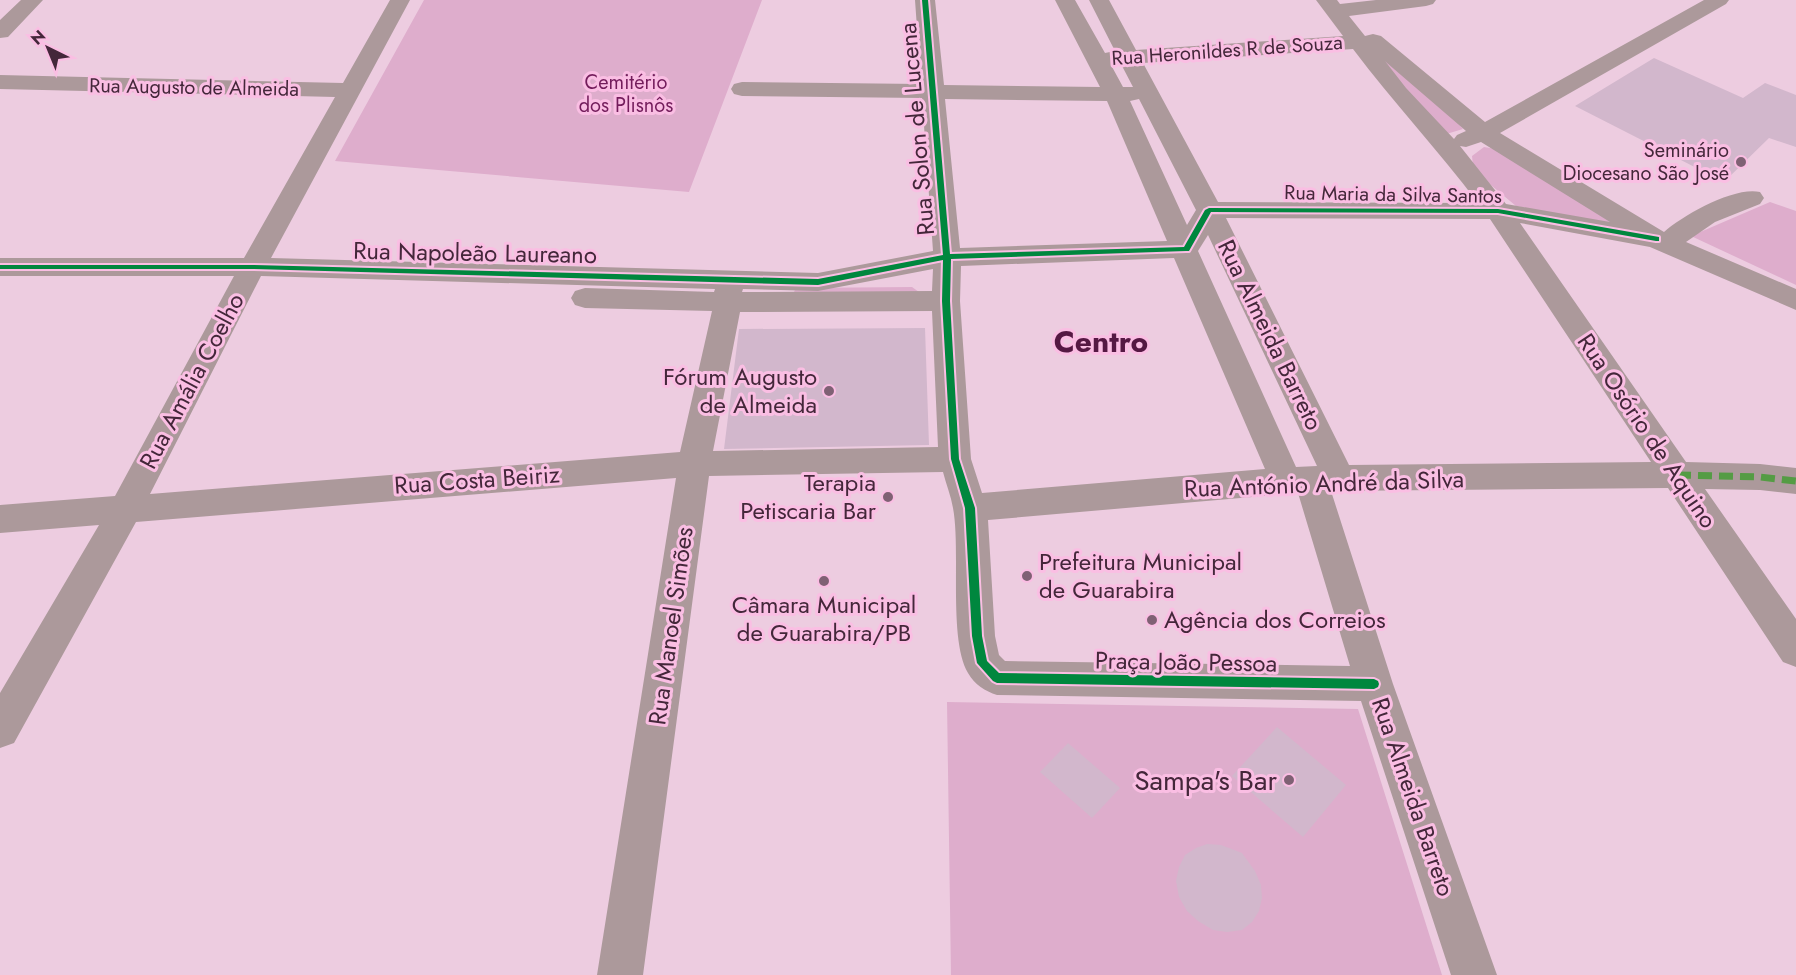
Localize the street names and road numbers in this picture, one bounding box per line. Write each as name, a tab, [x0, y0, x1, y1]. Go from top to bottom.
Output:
street label: Rua Solon de Lucena	[890, 21, 943, 237]
street label: Rua Heronildes R de Souza	[1111, 28, 1344, 73]
street label: Rua Augusto de Almeida	[89, 71, 299, 104]
street label: Rua Maria da Silva Santos	[1284, 178, 1502, 211]
street label: Rua Napoleão Laureano	[353, 233, 597, 272]
street label: Rua Almeida Barreto	[1209, 234, 1332, 436]
street label: Rua Amália Coelho	[130, 287, 253, 475]
street label: Rua Osório de Aquino	[1569, 326, 1726, 535]
street label: Rua Costa Beiriz	[393, 456, 561, 503]
street label: Rua António André da Silva	[1183, 461, 1465, 506]
street label: Rua Manoel Simões	[639, 525, 702, 727]
street label: Praça João Pessoa	[1095, 642, 1277, 681]
street label: Rua Almeida Barreto	[1363, 693, 1464, 901]

